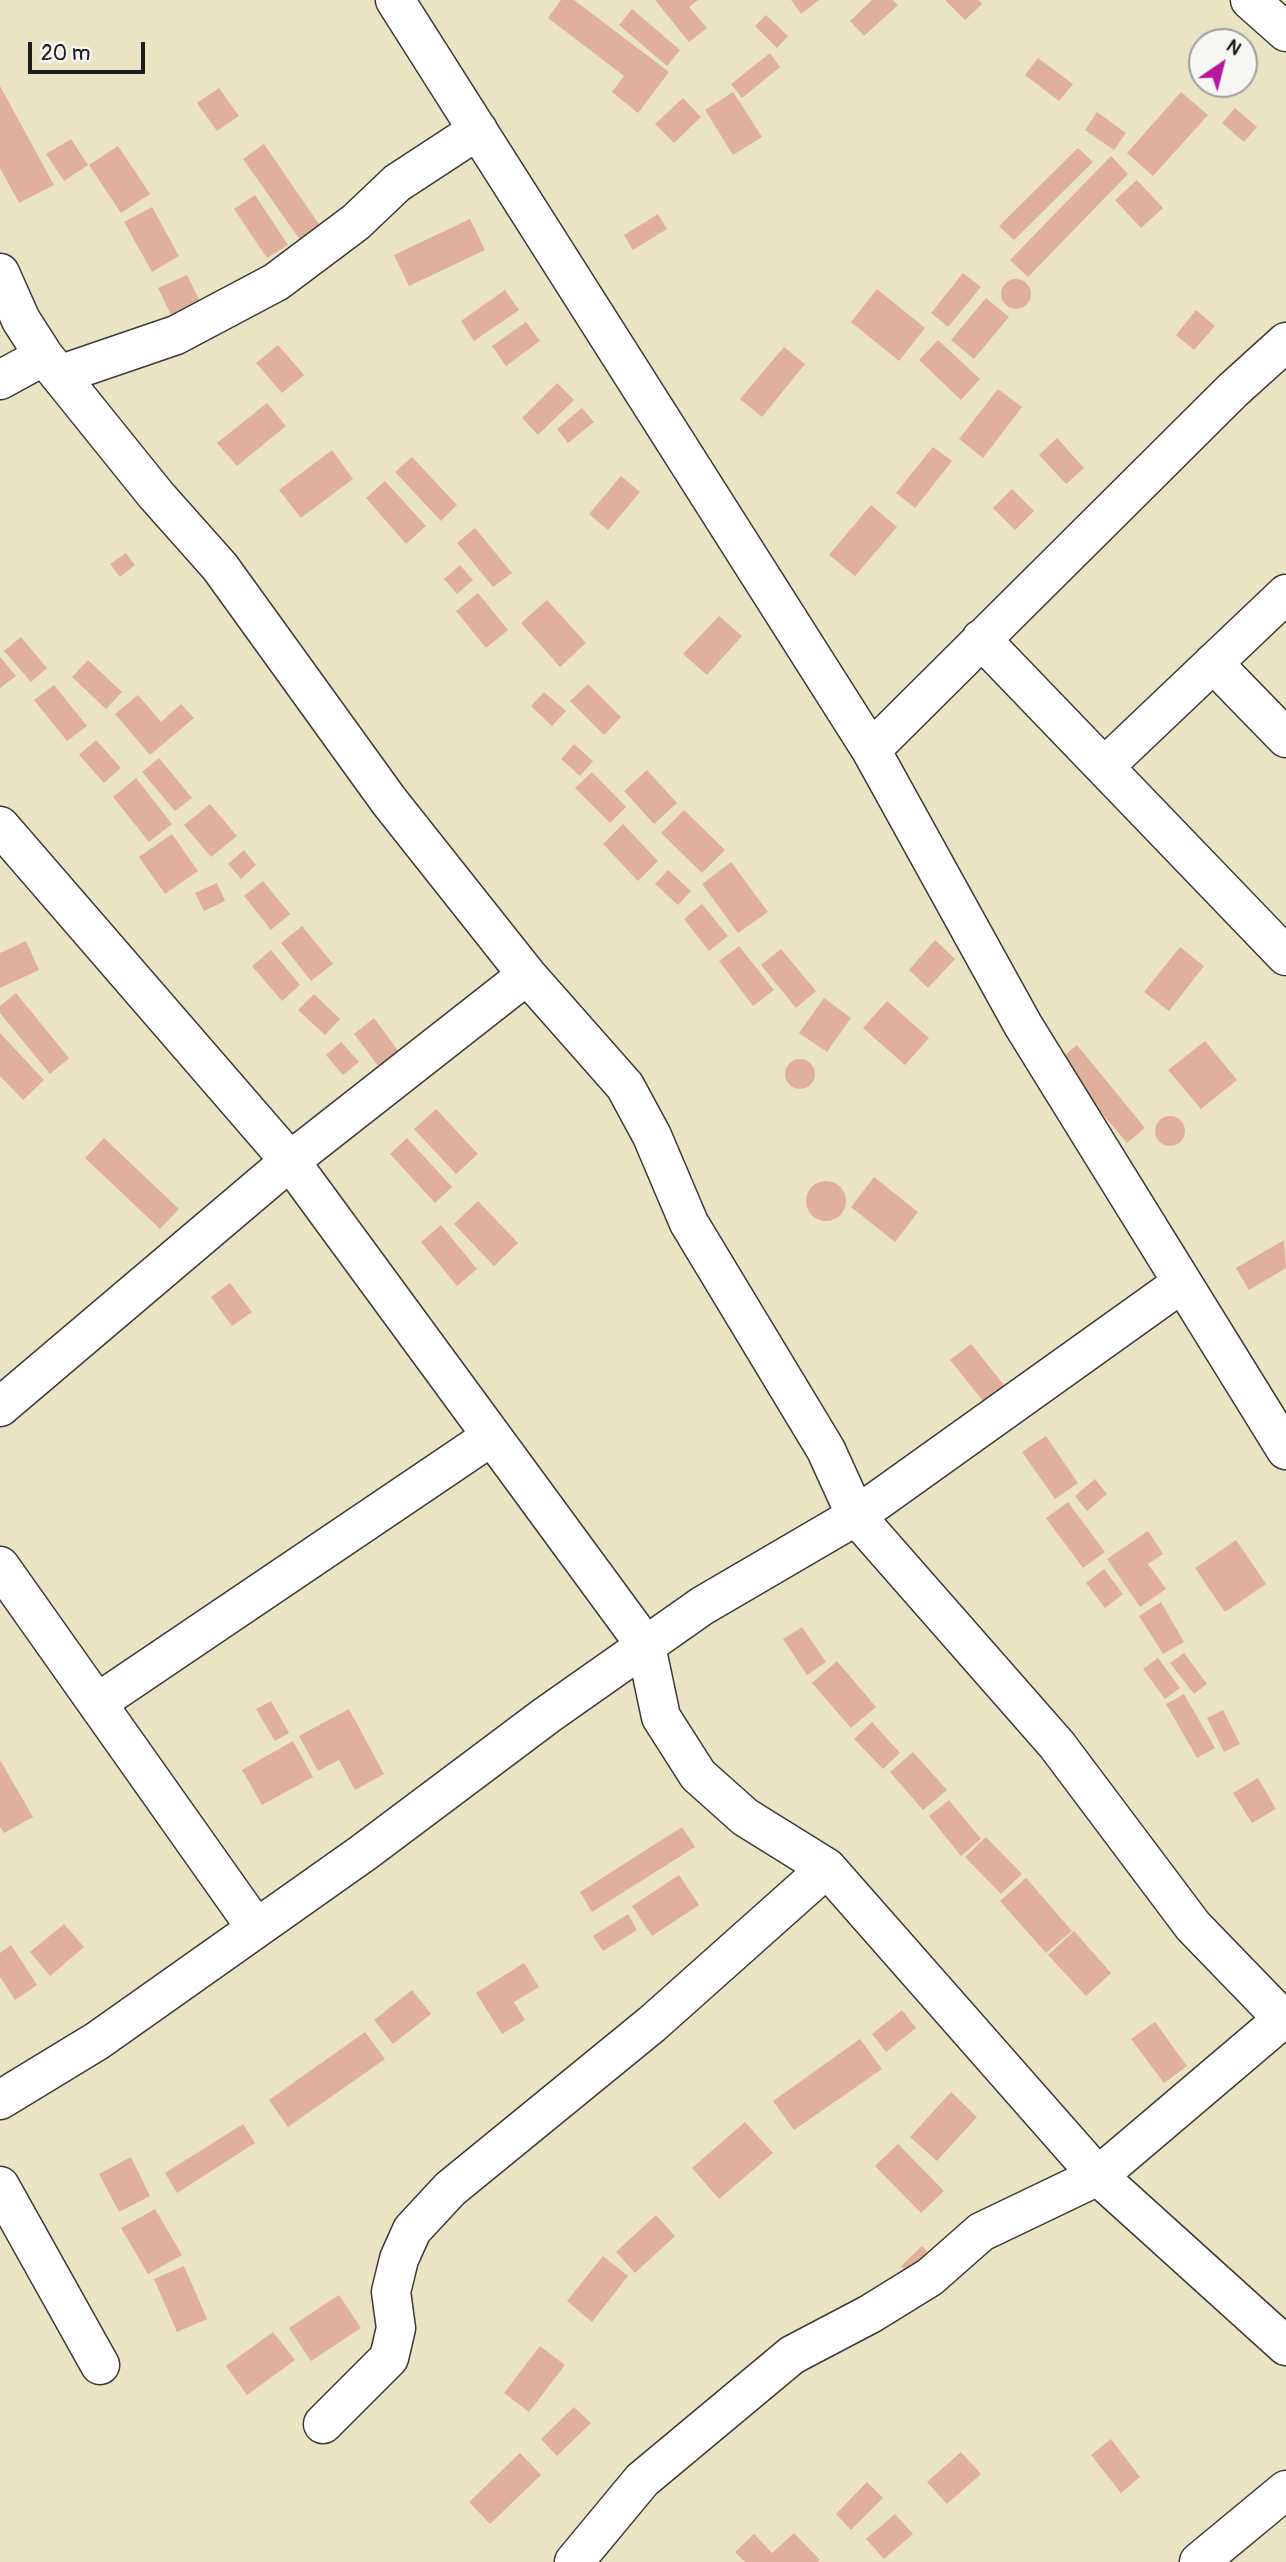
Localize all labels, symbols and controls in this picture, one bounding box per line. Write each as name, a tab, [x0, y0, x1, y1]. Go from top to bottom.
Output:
scale bar	[32, 28, 149, 72]
north arrow	[1188, 28, 1258, 98]
text: N	[1222, 34, 1246, 61]
text: 20 m	[41, 40, 90, 67]

